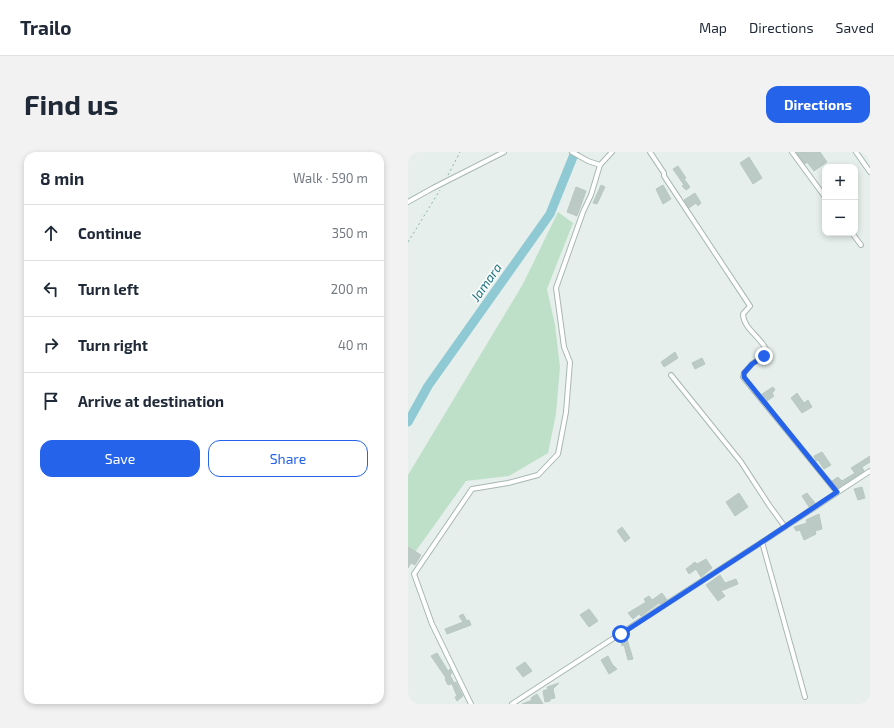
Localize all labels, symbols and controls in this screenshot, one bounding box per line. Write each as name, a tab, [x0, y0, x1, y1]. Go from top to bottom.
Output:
text: Trailo	[20, 16, 72, 39]
text: Map	[699, 19, 727, 36]
text: Directions	[749, 19, 814, 36]
text: Saved	[836, 19, 874, 36]
button: Directions	[766, 86, 870, 123]
text: Find us	[24, 87, 118, 121]
map controls	[822, 164, 858, 236]
button: +	[822, 164, 858, 200]
text: 8 min	[40, 168, 84, 188]
text: Walk · 590 m	[293, 170, 368, 186]
button: −	[822, 200, 858, 236]
icon: ahead	[40, 222, 62, 244]
text: Continue	[78, 224, 141, 242]
text: 350 m	[332, 225, 368, 241]
water label: Jamara	[467, 260, 505, 305]
icon: left	[40, 278, 62, 300]
text: Turn left	[78, 280, 139, 298]
text: 200 m	[331, 281, 368, 297]
icon: right	[40, 334, 62, 356]
text: Turn right	[78, 336, 148, 354]
text: 40 m	[338, 337, 368, 353]
route end	[755, 347, 773, 365]
icon: arrive	[40, 390, 62, 412]
text: Arrive at destination	[78, 392, 224, 410]
button: Save	[40, 440, 200, 477]
button: Share	[208, 440, 368, 477]
route start	[612, 625, 630, 643]

